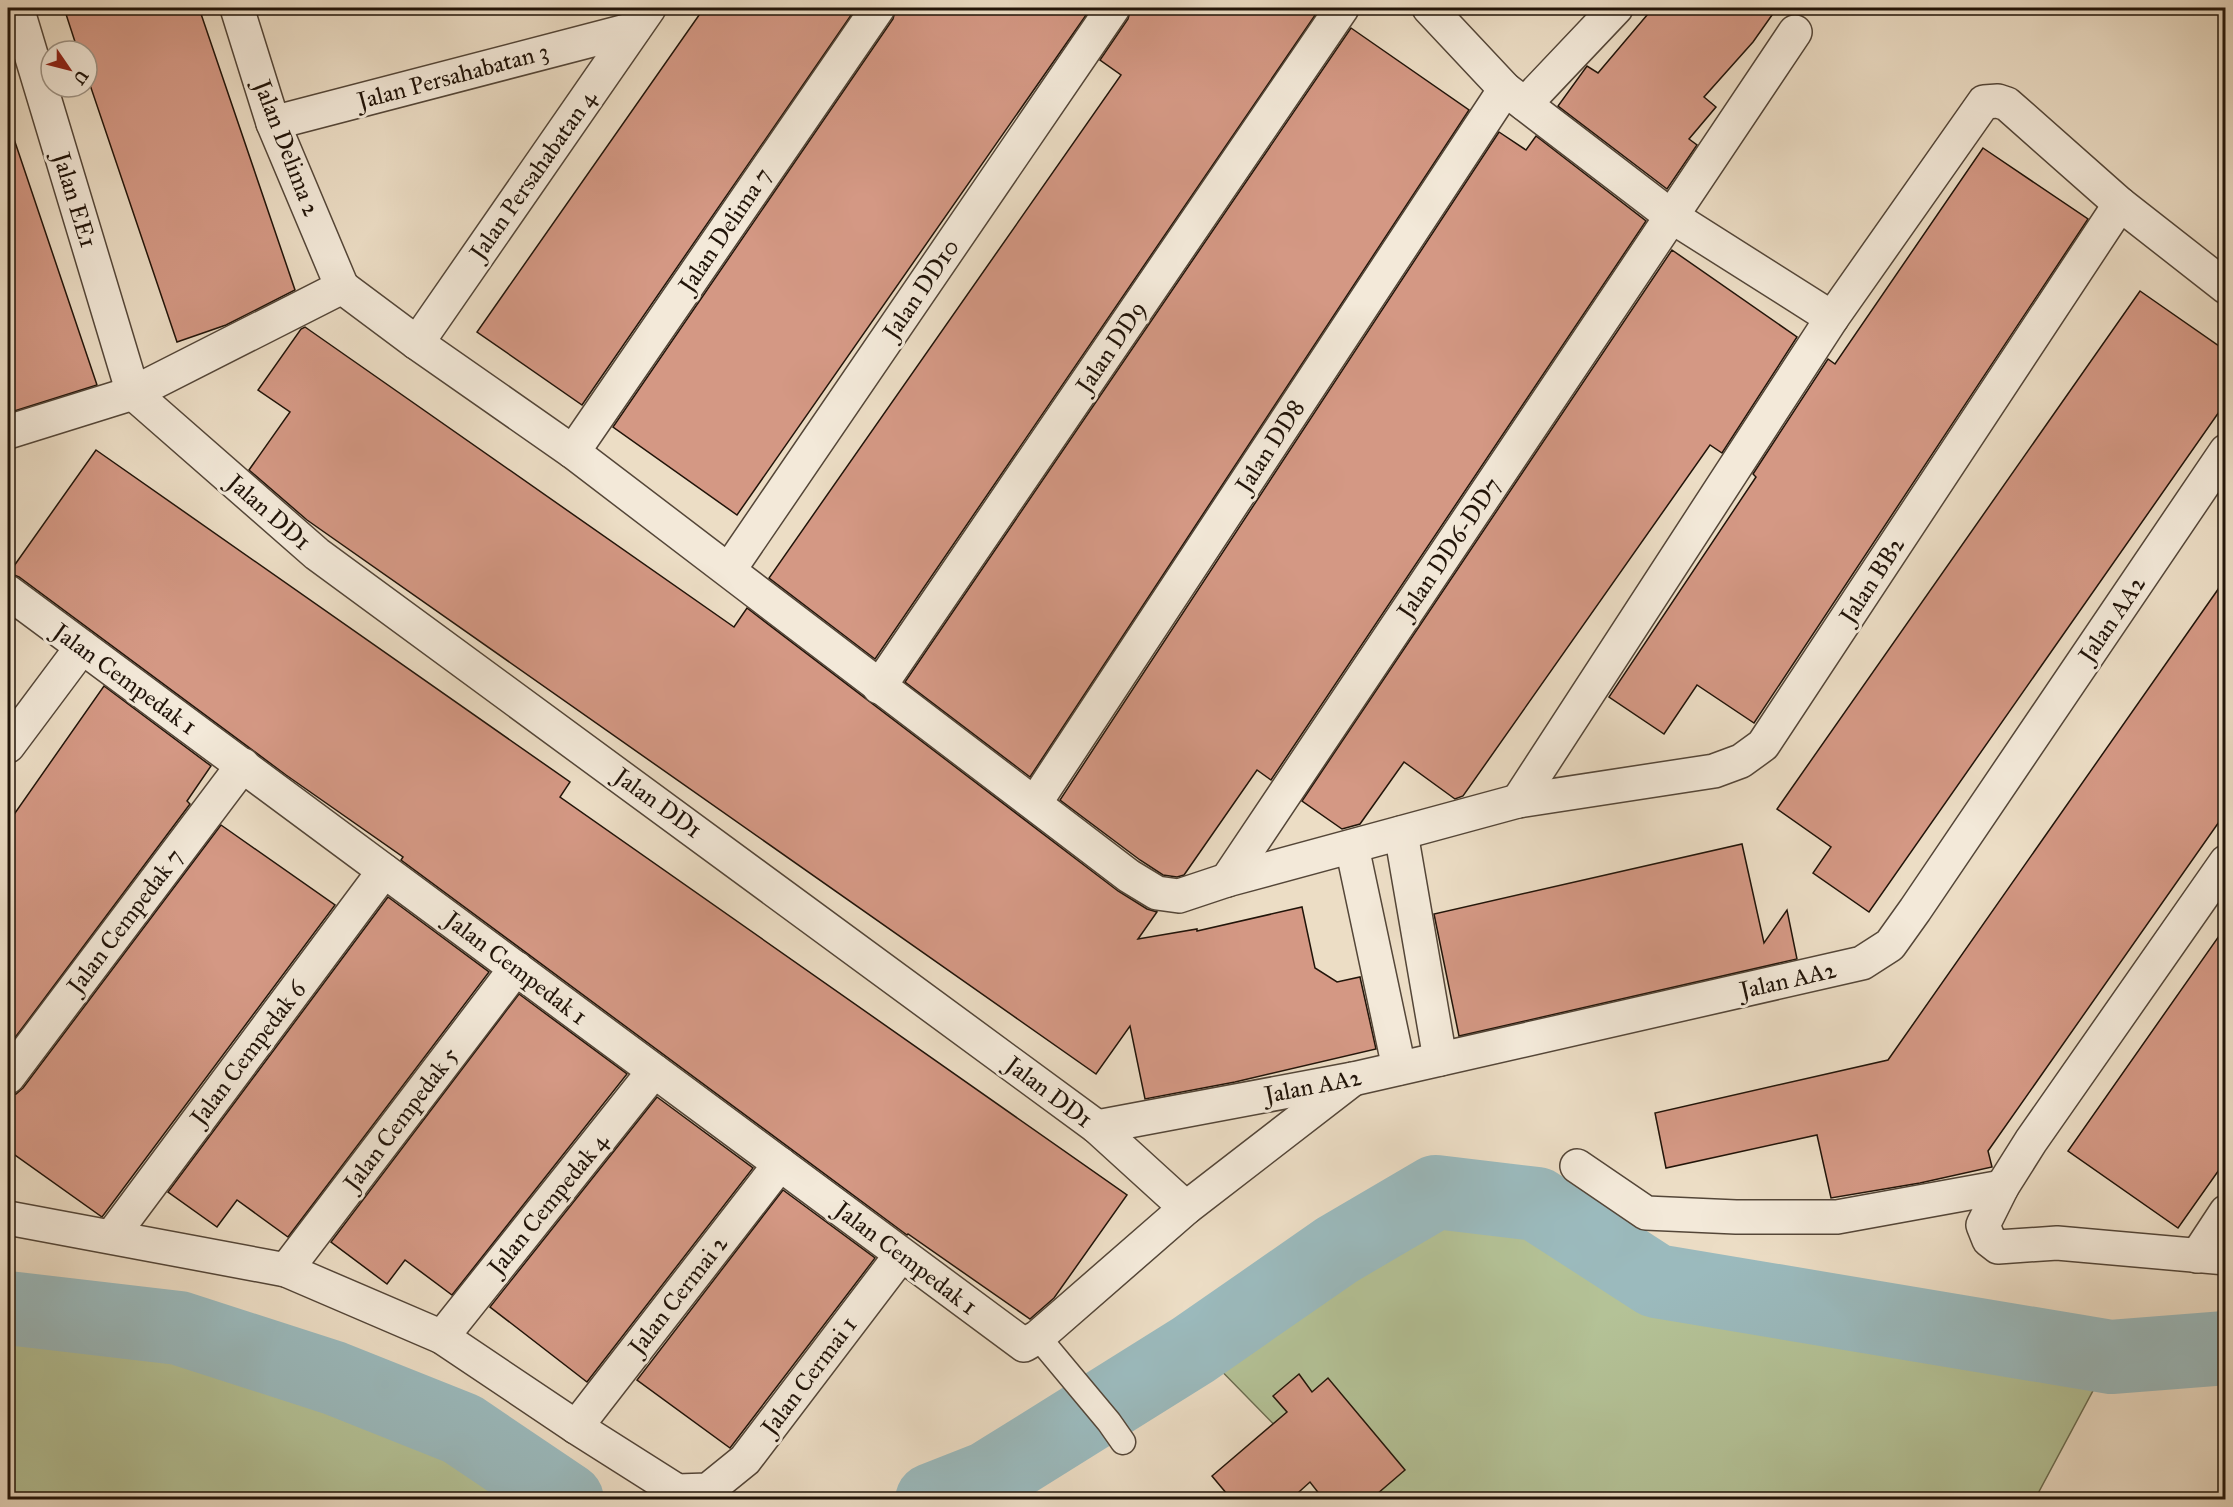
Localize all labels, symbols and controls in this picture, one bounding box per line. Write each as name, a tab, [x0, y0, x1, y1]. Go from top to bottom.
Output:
street label: Jalan Persahabatan 3	[351, 36, 552, 117]
north arrow	[39, 39, 99, 99]
text: U	[69, 67, 92, 88]
street label: Jalan Delima 2	[246, 73, 327, 220]
street label: Jalan Persahabatan 4	[461, 84, 603, 268]
street label: Jalan EE1	[45, 146, 104, 251]
street label: Jalan Delima 7	[671, 162, 778, 301]
street label: Jalan DD10	[875, 233, 966, 348]
street label: Jalan DD9	[1068, 295, 1153, 401]
street label: Jalan DD8	[1227, 394, 1311, 500]
street label: Jalan DD1	[219, 466, 317, 556]
street label: Jalan DD6-DD7	[1389, 472, 1507, 627]
street label: Jalan BB2	[1831, 531, 1911, 632]
street label: Jalan AA2	[2070, 570, 2152, 671]
street label: Jalan Cempedak 1	[45, 615, 203, 741]
street label: Jalan DD1	[606, 759, 708, 845]
street label: Jalan Cempedak 7	[59, 843, 189, 1002]
street label: Jalan Cempedak 1	[436, 903, 593, 1031]
street label: Jalan AA2	[1734, 954, 1839, 1006]
street label: Jalan Cempedak 6	[182, 974, 313, 1134]
street label: Jalan Cempedak 5	[335, 1041, 465, 1199]
street label: Jalan DD1	[997, 1048, 1098, 1134]
street label: Jalan AA2	[1259, 1062, 1364, 1111]
street label: Jalan Cempedak 4	[480, 1126, 615, 1284]
street label: Jalan Cempedak 1	[826, 1193, 983, 1321]
street label: Jalan Cermai 2	[620, 1229, 734, 1363]
street label: Jalan Cermai 1	[753, 1311, 863, 1444]

